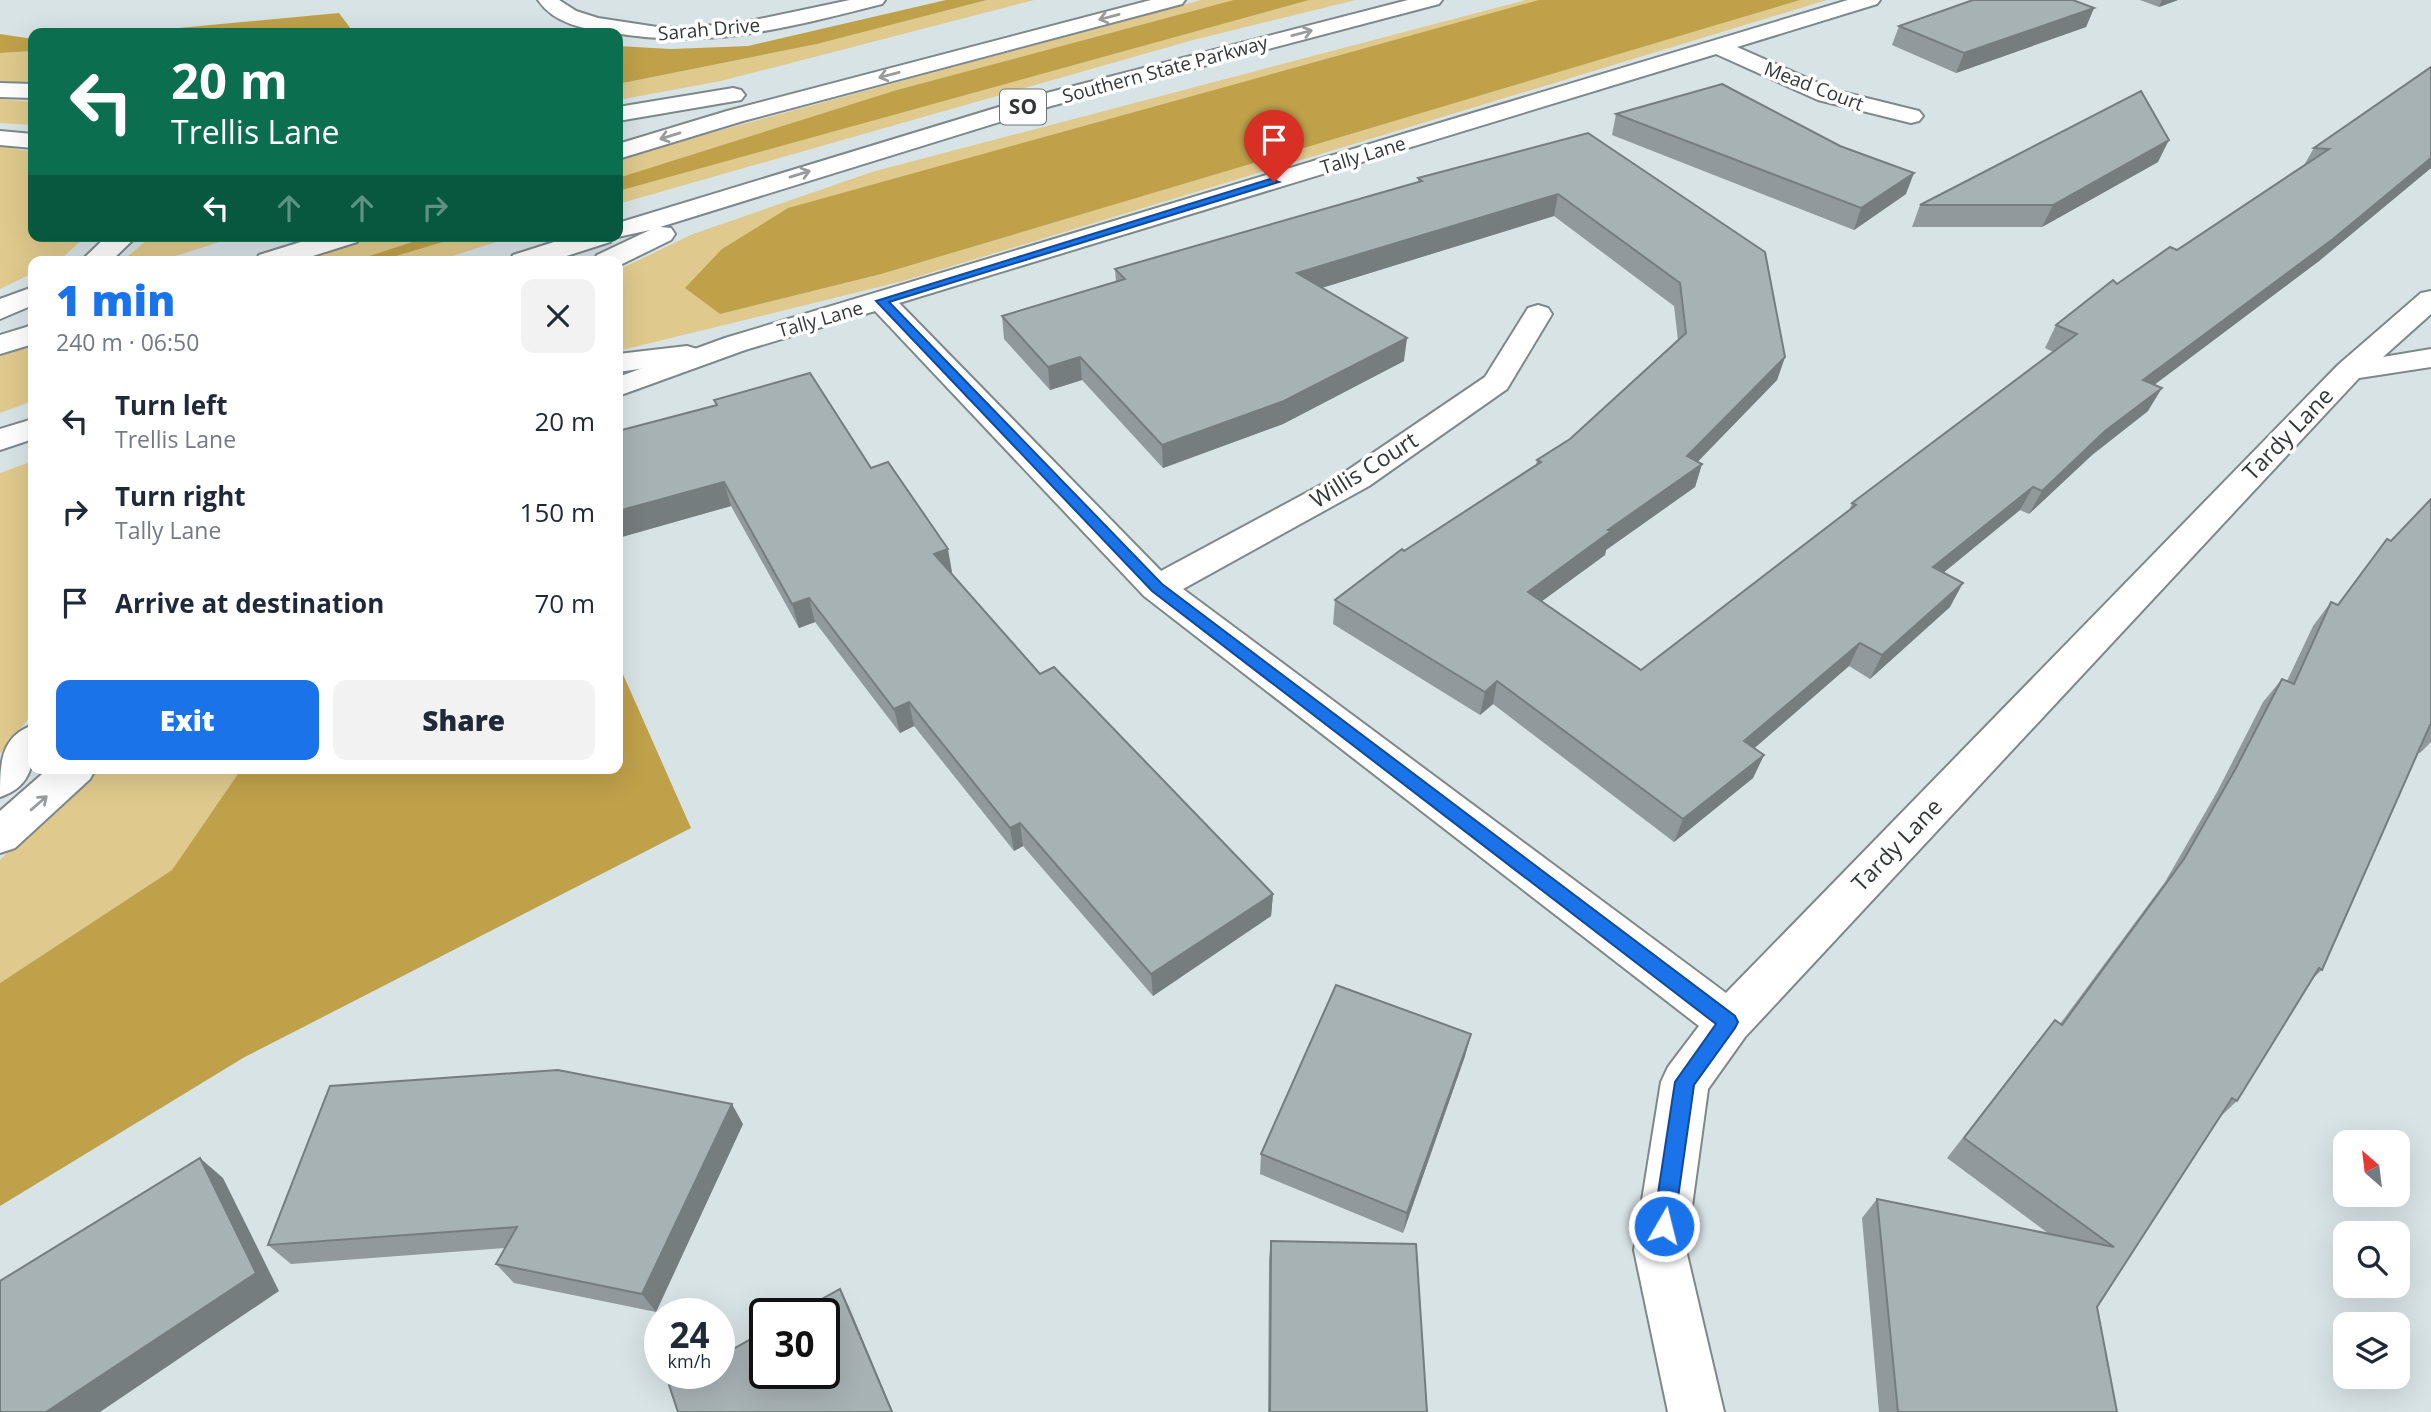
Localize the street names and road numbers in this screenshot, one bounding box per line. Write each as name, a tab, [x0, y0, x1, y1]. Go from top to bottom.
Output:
street label: Sarah Drive	[657, 12, 761, 46]
street label: Southern State Parkway	[1059, 29, 1271, 109]
street label: Mead Court	[1761, 55, 1868, 117]
road number: SO	[1000, 90, 1046, 124]
street label: Tally Lane	[1317, 130, 1409, 180]
street label: Tally Lane	[774, 294, 866, 344]
street label: Tardy Lane	[2235, 380, 2340, 487]
street label: Willis Court	[1303, 423, 1423, 515]
street label: Tardy Lane	[1844, 791, 1949, 898]

